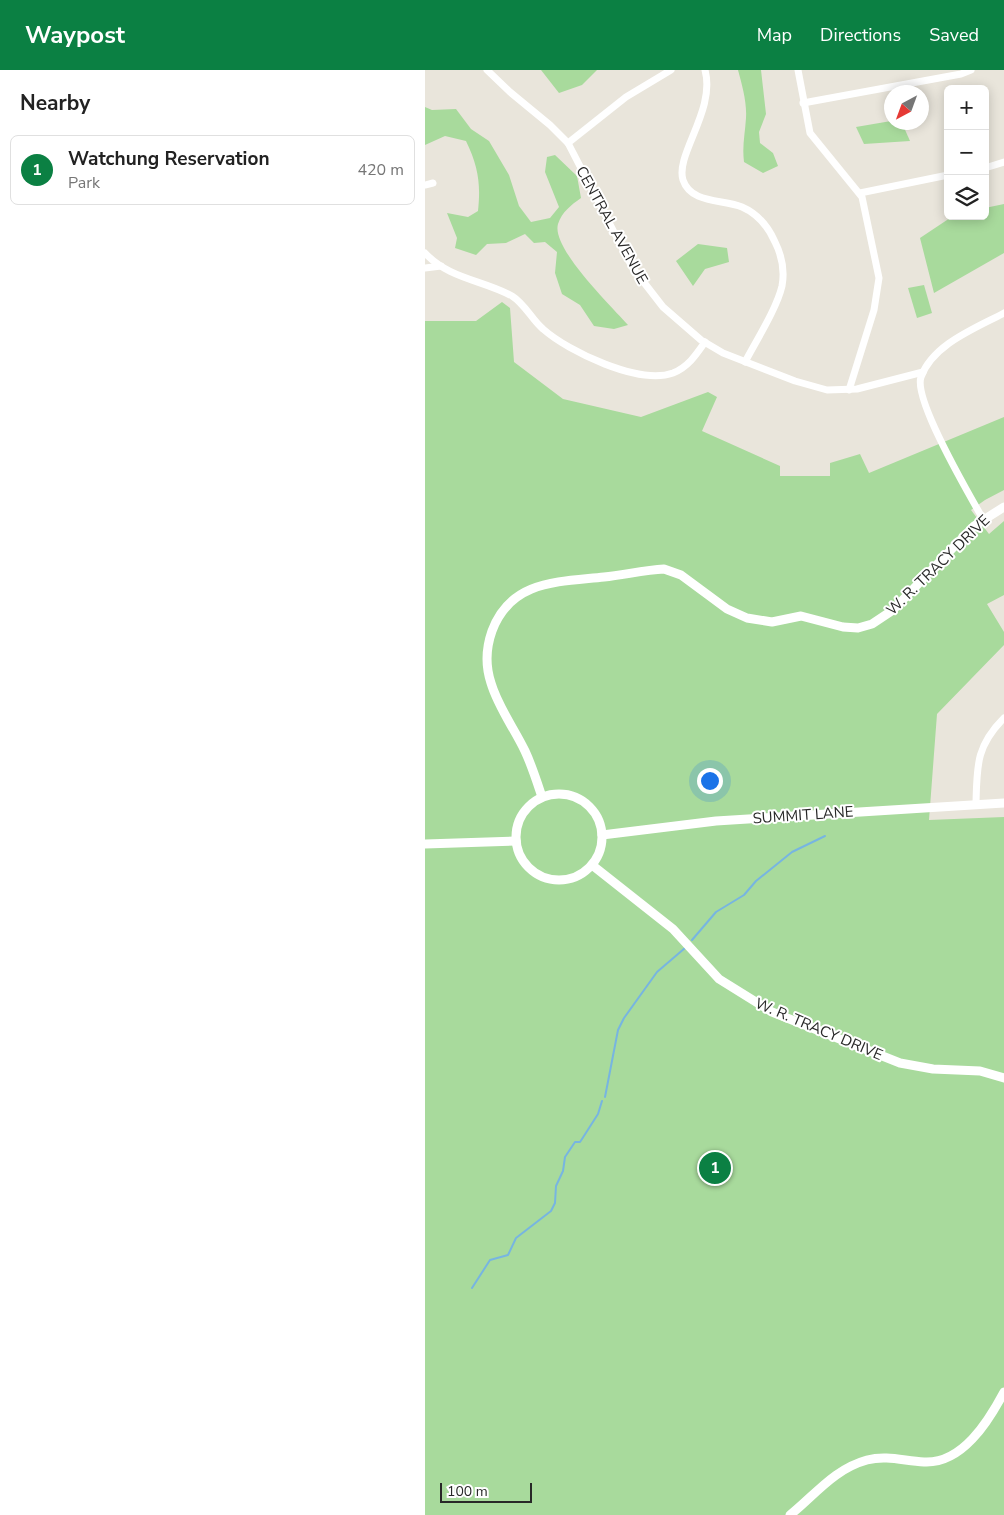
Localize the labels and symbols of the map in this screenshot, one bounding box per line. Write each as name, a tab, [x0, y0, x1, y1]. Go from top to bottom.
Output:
north arrow	[884, 85, 929, 130]
street label: CENTRAL AVENUE	[571, 163, 653, 287]
street label: W. R. TRACY DRIVE	[882, 510, 994, 620]
your location	[697, 768, 723, 794]
street label: SUMMIT LANE	[752, 801, 854, 829]
street label: W. R. TRACY DRIVE	[752, 993, 886, 1065]
pin: 1	[699, 1149, 731, 1187]
scale bar	[440, 1480, 533, 1503]

